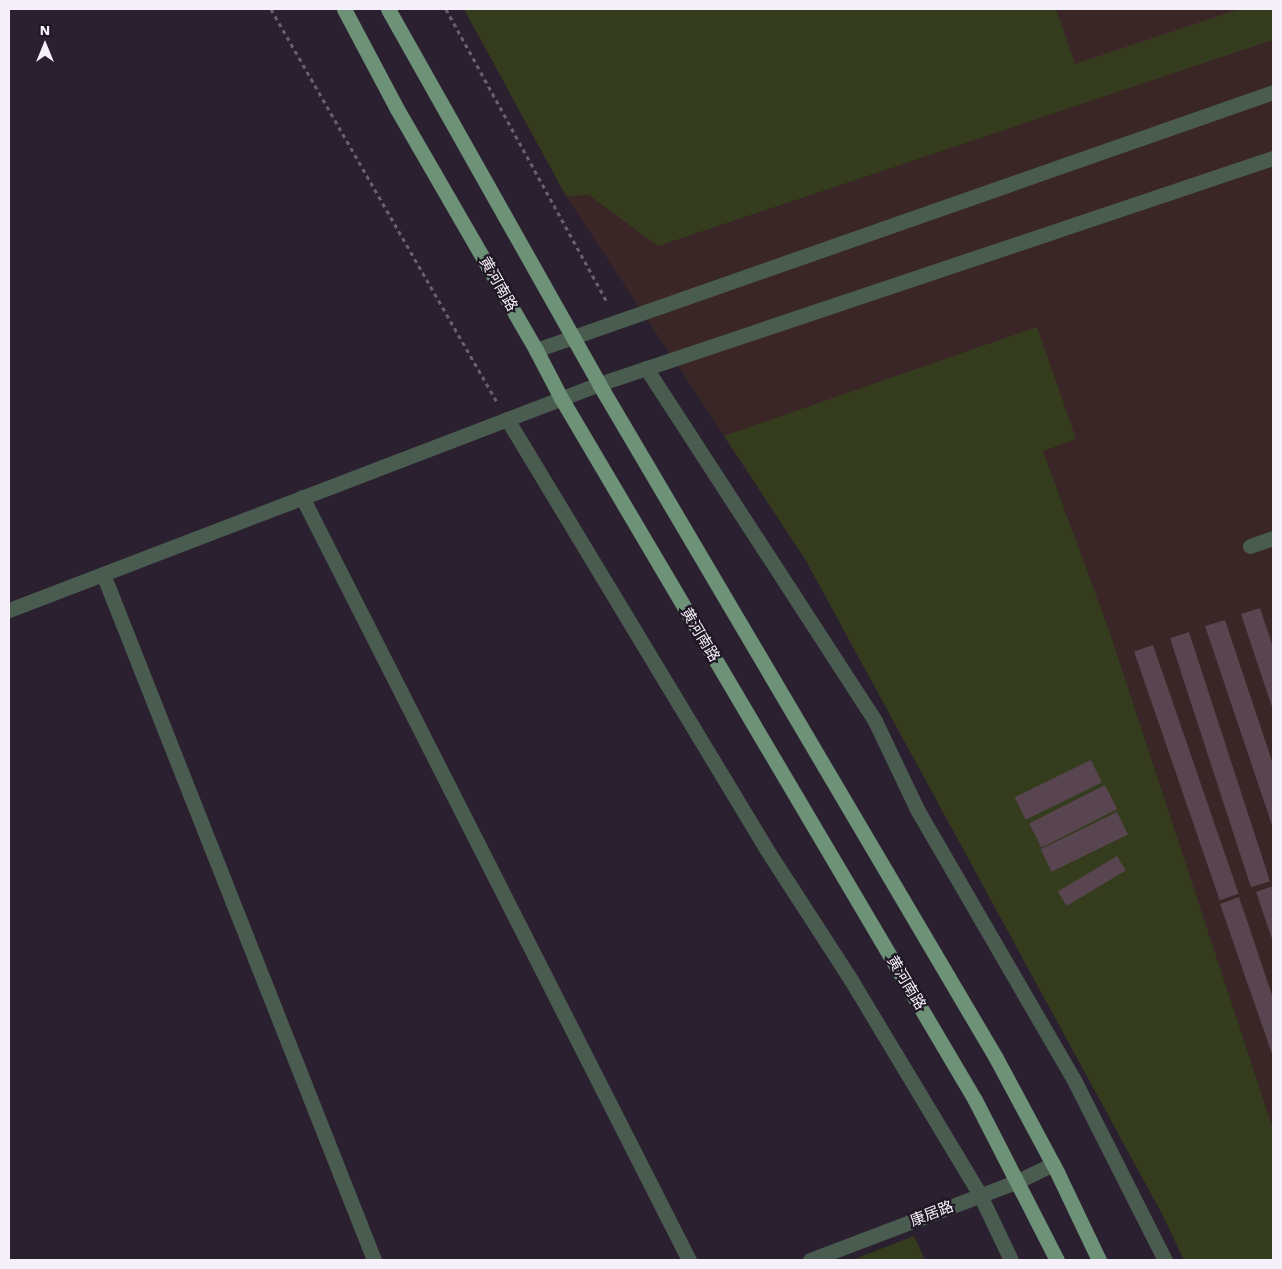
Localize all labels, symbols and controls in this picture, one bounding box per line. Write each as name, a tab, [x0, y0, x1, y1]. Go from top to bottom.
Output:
north arrow	[20, 20, 70, 70]
text: N	[40, 22, 50, 38]
street label: 黄河南路	[475, 254, 521, 314]
street label: 黄河南路	[677, 605, 723, 665]
street label: 黄河南路	[883, 953, 929, 1013]
street label: 康居路	[908, 1198, 956, 1230]

